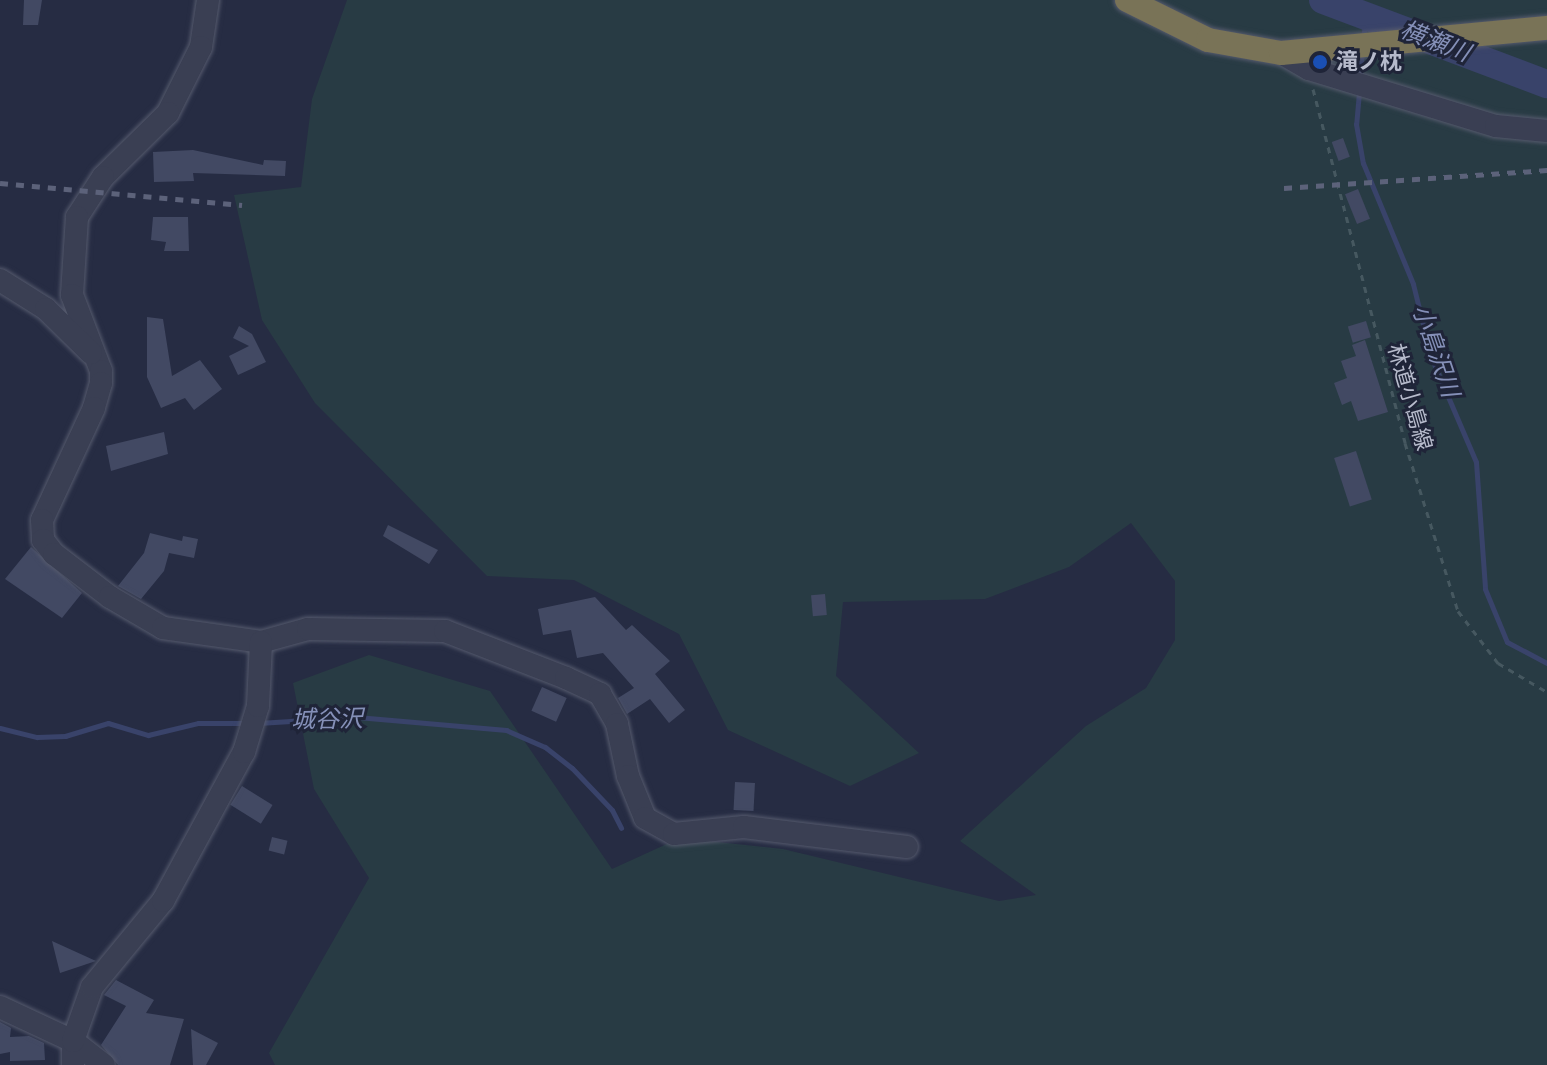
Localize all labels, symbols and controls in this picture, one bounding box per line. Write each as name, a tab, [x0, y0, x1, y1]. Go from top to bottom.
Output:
water label: 横瀬川	[1396, 16, 1474, 68]
place label: 滝ノ枕	[1336, 49, 1402, 75]
marker: 滝ノ枕	[1311, 53, 1329, 71]
water label: 小島沢川	[1406, 301, 1464, 401]
street label: 林道小島線	[1382, 340, 1438, 454]
water label: 城谷沢	[291, 705, 363, 735]

